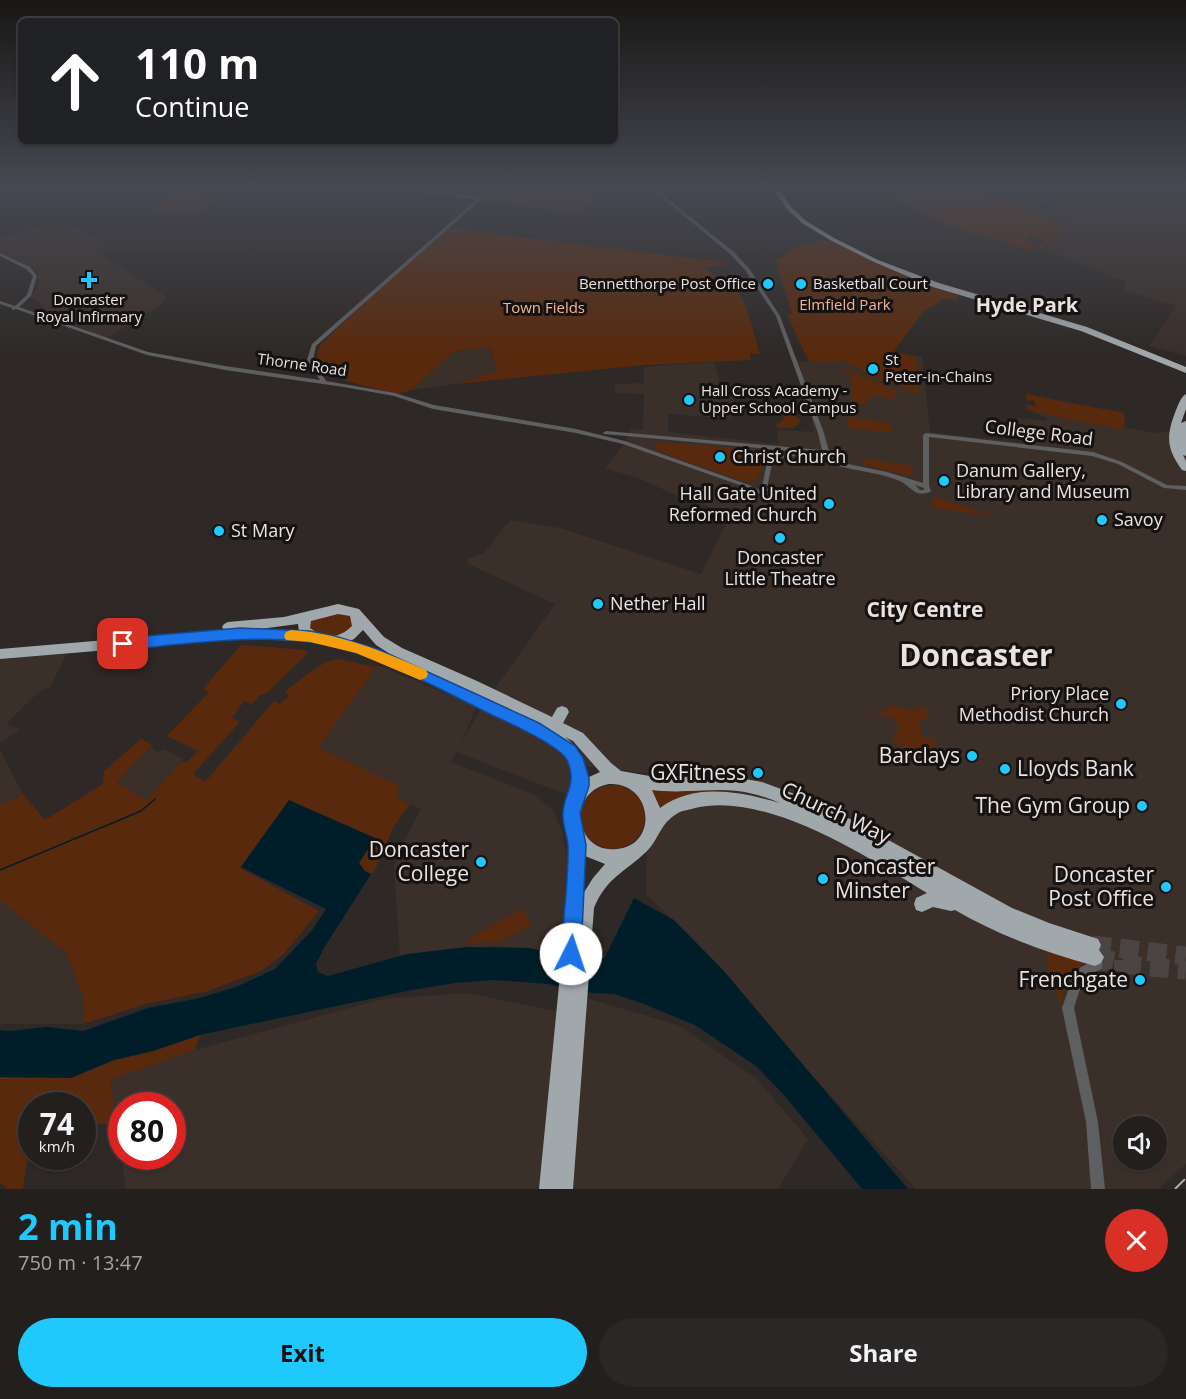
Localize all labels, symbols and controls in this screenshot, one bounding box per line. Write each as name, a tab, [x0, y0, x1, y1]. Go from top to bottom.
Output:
text: 110 m	[135, 34, 259, 91]
icon: ahead	[36, 42, 114, 120]
text: Continue	[135, 88, 250, 125]
marker: Doncaster Royal Infirmary	[80, 271, 98, 289]
place label: Bennetthorpe Post Office	[579, 273, 756, 293]
place label: Basketball Court	[813, 273, 928, 293]
marker: Bennetthorpe Post Office	[761, 277, 775, 291]
marker: Basketball Court	[794, 277, 808, 291]
place label: Doncaster Royal Infirmary	[36, 289, 142, 326]
district label: Hyde Park	[976, 291, 1079, 318]
park label: Elmfield Park	[799, 294, 891, 314]
park label: Town Fields	[503, 297, 585, 317]
street label: Thorne Road	[256, 348, 348, 380]
place label: St Peter-in-Chains	[885, 349, 992, 386]
marker: St Peter-in-Chains	[866, 362, 880, 376]
place label: Hall Cross Academy - Upper School Campus	[701, 380, 856, 417]
marker: Hall Cross Academy - Upper School Campus	[682, 393, 696, 407]
street label: College Road	[984, 413, 1095, 451]
place label: Christ Church	[732, 444, 846, 468]
marker: Christ Church	[713, 450, 727, 464]
place label: Danum Gallery, Library and Museum	[956, 458, 1130, 503]
marker: Danum Gallery, Library and Museum	[937, 474, 951, 488]
place label: Hall Gate United Reformed Church	[669, 481, 817, 526]
marker: Hall Gate United Reformed Church	[822, 497, 836, 511]
place label: Savoy	[1114, 507, 1164, 531]
marker: Savoy	[1095, 513, 1109, 527]
place label: St Mary	[231, 518, 296, 542]
marker: St Mary	[212, 524, 226, 538]
marker: Doncaster Little Theatre	[773, 531, 787, 545]
place label: Doncaster Little Theatre	[724, 545, 836, 590]
place label: Nether Hall	[610, 591, 706, 615]
district label: City Centre	[867, 595, 983, 623]
marker: Nether Hall	[591, 597, 605, 611]
pin	[97, 618, 148, 669]
icon: arrive	[106, 627, 139, 660]
district label: Doncaster	[899, 634, 1053, 675]
place label: Priory Place Methodist Church	[959, 681, 1109, 726]
marker: Priory Place Methodist Church	[1114, 697, 1128, 711]
place label: Barclays	[879, 741, 960, 769]
marker: Barclays	[965, 749, 979, 763]
place label: Lloyds Bank	[1017, 754, 1134, 782]
place label: GXFitness	[650, 758, 746, 786]
marker: Lloyds Bank	[998, 762, 1012, 776]
marker: GXFitness	[751, 766, 765, 780]
street label: Church Way	[777, 775, 896, 850]
place label: The Gym Group	[975, 791, 1130, 819]
marker: The Gym Group	[1135, 799, 1149, 813]
place label: Doncaster College	[369, 835, 469, 887]
place label: Doncaster Minster	[835, 852, 936, 904]
marker: Doncaster College	[474, 855, 488, 869]
place label: Doncaster Post Office	[1048, 860, 1154, 912]
marker: Doncaster Minster	[816, 872, 830, 886]
marker: Doncaster Post Office	[1159, 880, 1173, 894]
position arrow	[539, 922, 603, 986]
place label: Frenchgate	[1019, 965, 1128, 993]
marker: Frenchgate	[1133, 973, 1147, 987]
speed limit sign: 80	[108, 1092, 186, 1170]
text: 74	[40, 1103, 74, 1144]
map controls	[1113, 1116, 1167, 1170]
button: sound	[1113, 1116, 1167, 1170]
text: km/h	[39, 1136, 75, 1156]
text: 2 min	[18, 1202, 118, 1251]
button: close	[1105, 1209, 1168, 1272]
text: 750 m · 13:47	[18, 1249, 143, 1276]
button: Exit	[18, 1318, 587, 1387]
button: Share	[599, 1318, 1168, 1387]

